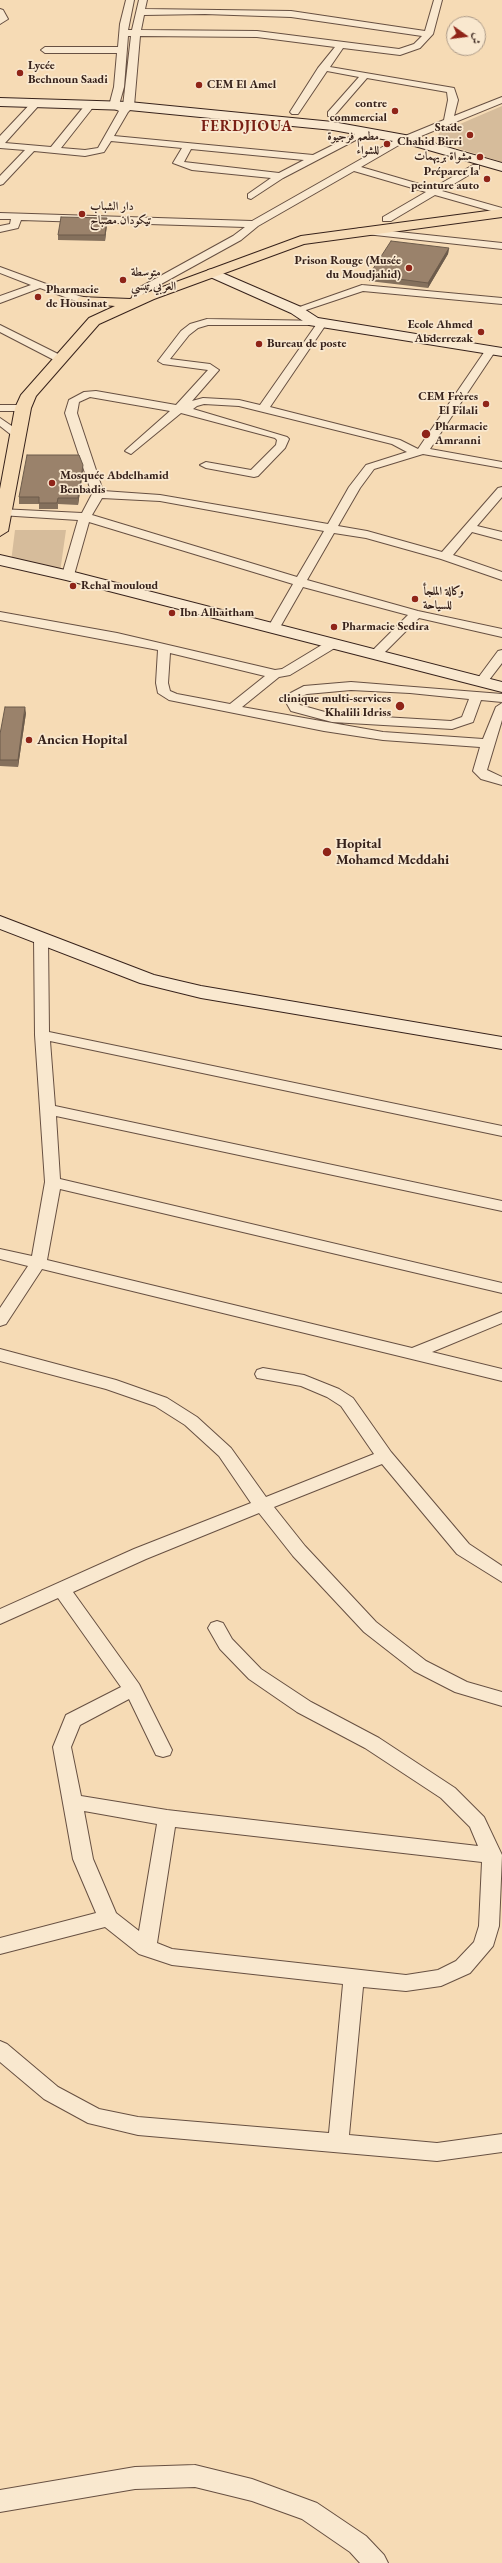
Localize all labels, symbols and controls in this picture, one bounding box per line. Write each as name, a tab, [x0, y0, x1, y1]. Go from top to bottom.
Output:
north arrow	[446, 16, 486, 56]
text: ش	[469, 32, 485, 46]
place label: Lycée Bechnoun Saadi	[28, 59, 108, 87]
marker: Lycée Bechnoun Saadi	[15, 68, 25, 78]
place label: CEM El Amel	[207, 78, 276, 92]
marker: CEM El Amel	[194, 80, 204, 90]
place label: contre commercial	[330, 97, 387, 125]
marker: contre commercial	[390, 106, 400, 116]
district label: FERDJIOUA	[201, 118, 293, 136]
place label: Stade Chahid Birri	[397, 121, 462, 149]
place label: مطعم فرجيوة للشواء	[327, 130, 379, 158]
marker: Stade Chahid Birri	[465, 130, 475, 140]
marker: مطعم فرجيوة للشواء	[382, 139, 392, 149]
place label: مشواة بريهمات	[414, 150, 472, 164]
marker: مشواة بريهمات	[475, 152, 485, 162]
place label: Préparer la peinture auto	[411, 165, 479, 193]
marker: Préparer la peinture auto	[482, 174, 492, 184]
place label: دار الشباب تيكودان مصباح	[90, 200, 152, 228]
marker: دار الشباب تيكودان مصباح	[77, 209, 87, 219]
place label: Prison Rouge (Musée du Moudjahid)	[294, 254, 401, 282]
marker: Prison Rouge (Musée du Moudjahid)	[404, 263, 414, 273]
place label: متوسطة العربي تبسي	[131, 266, 176, 294]
marker: متوسطة العربي تبسي	[118, 275, 128, 285]
place label: Pharmacie de Housinat	[46, 283, 107, 311]
marker: Pharmacie de Housinat	[33, 292, 43, 302]
place label: Ecole Ahmed Abderrezak	[408, 318, 473, 346]
marker: Ecole Ahmed Abderrezak	[476, 327, 486, 337]
place label: Bureau de poste	[267, 337, 346, 351]
marker: Bureau de poste	[254, 339, 264, 349]
place label: CEM Frères El Filali	[418, 390, 478, 418]
marker: CEM Frères El Filali	[481, 399, 491, 409]
place label: Pharmacie Amranni	[435, 420, 488, 448]
marker: Pharmacie Amranni	[420, 428, 432, 440]
place label: Mosquée Abdelhamid Benbadis	[60, 469, 169, 497]
marker: Mosquée Abdelhamid Benbadis	[47, 478, 57, 488]
place label: Rehal mouloud	[81, 579, 158, 593]
marker: Rehal mouloud	[68, 581, 78, 591]
place label: وكالة الملجأ للسياحة	[423, 585, 464, 613]
marker: وكالة الملجأ للسياحة	[410, 594, 420, 604]
place label: Ibn Alhaitham	[180, 606, 254, 620]
marker: Ibn Alhaitham	[167, 608, 177, 618]
place label: Pharmacie Sedira	[342, 620, 429, 634]
marker: Pharmacie Sedira	[329, 622, 339, 632]
place label: clinique multi-services Khalili Idriss	[279, 692, 391, 720]
marker: clinique multi-services Khalili Idriss	[394, 700, 406, 712]
place label: Ancien Hopital	[37, 732, 127, 748]
marker: Ancien Hopital	[24, 735, 34, 745]
place label: Hopital Mohamed Meddahi	[336, 836, 449, 868]
marker: Hopital Mohamed Meddahi	[321, 846, 333, 858]

